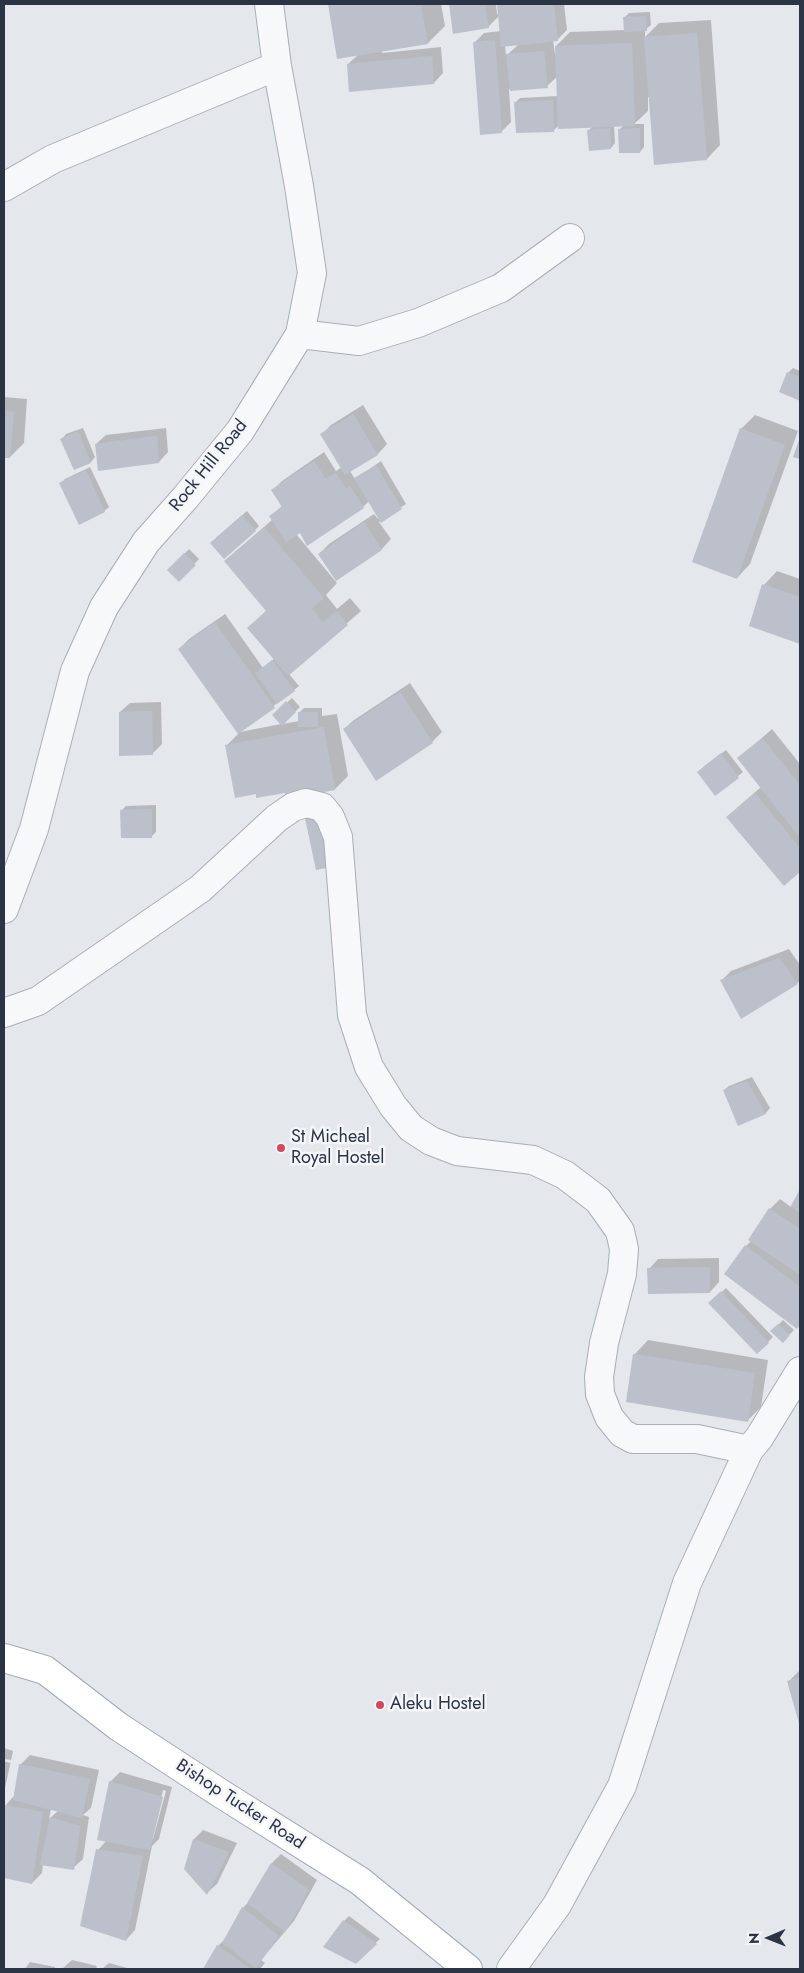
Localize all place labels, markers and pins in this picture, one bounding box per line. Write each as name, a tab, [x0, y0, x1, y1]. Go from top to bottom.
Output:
place label: St Micheal Royal Hostel	[291, 1127, 384, 1170]
marker: St Micheal Royal Hostel	[275, 1142, 287, 1154]
place label: Aleku Hostel	[390, 1694, 486, 1716]
marker: Aleku Hostel	[374, 1699, 386, 1711]

